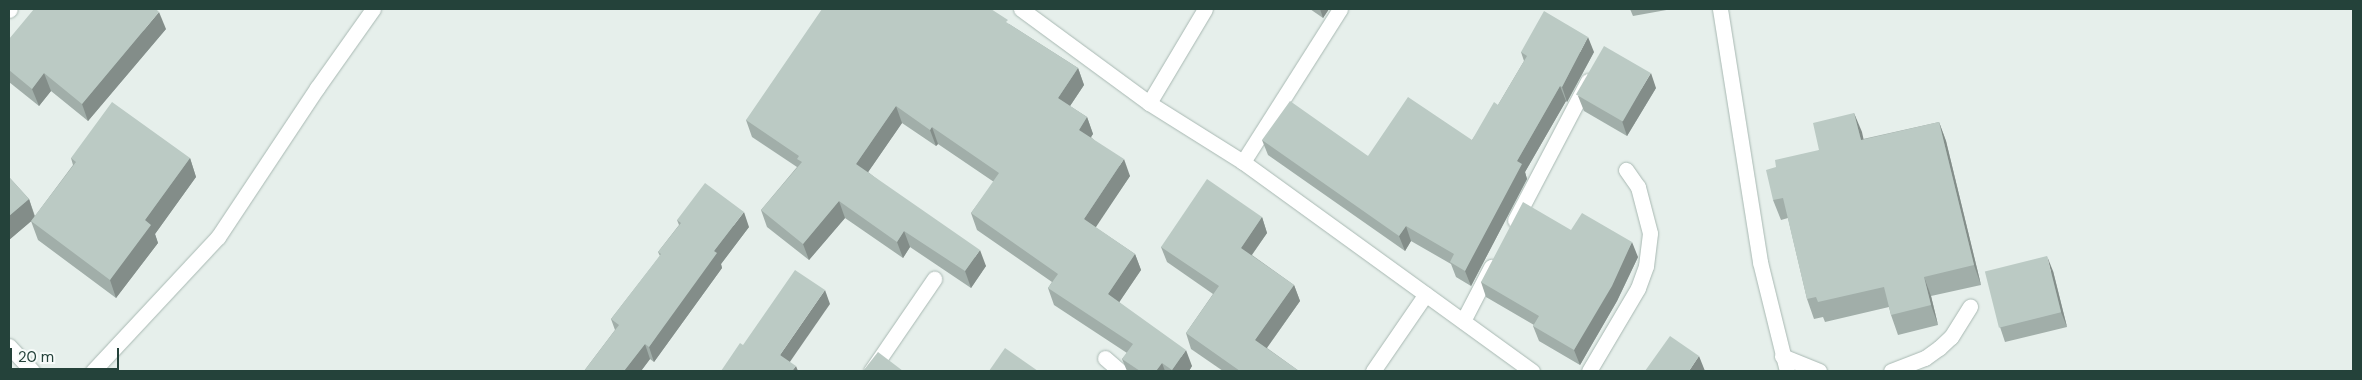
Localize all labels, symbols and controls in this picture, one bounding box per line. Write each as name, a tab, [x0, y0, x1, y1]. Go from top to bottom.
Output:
scale bar	[12, 338, 121, 370]
text: 20 m	[18, 347, 54, 367]

